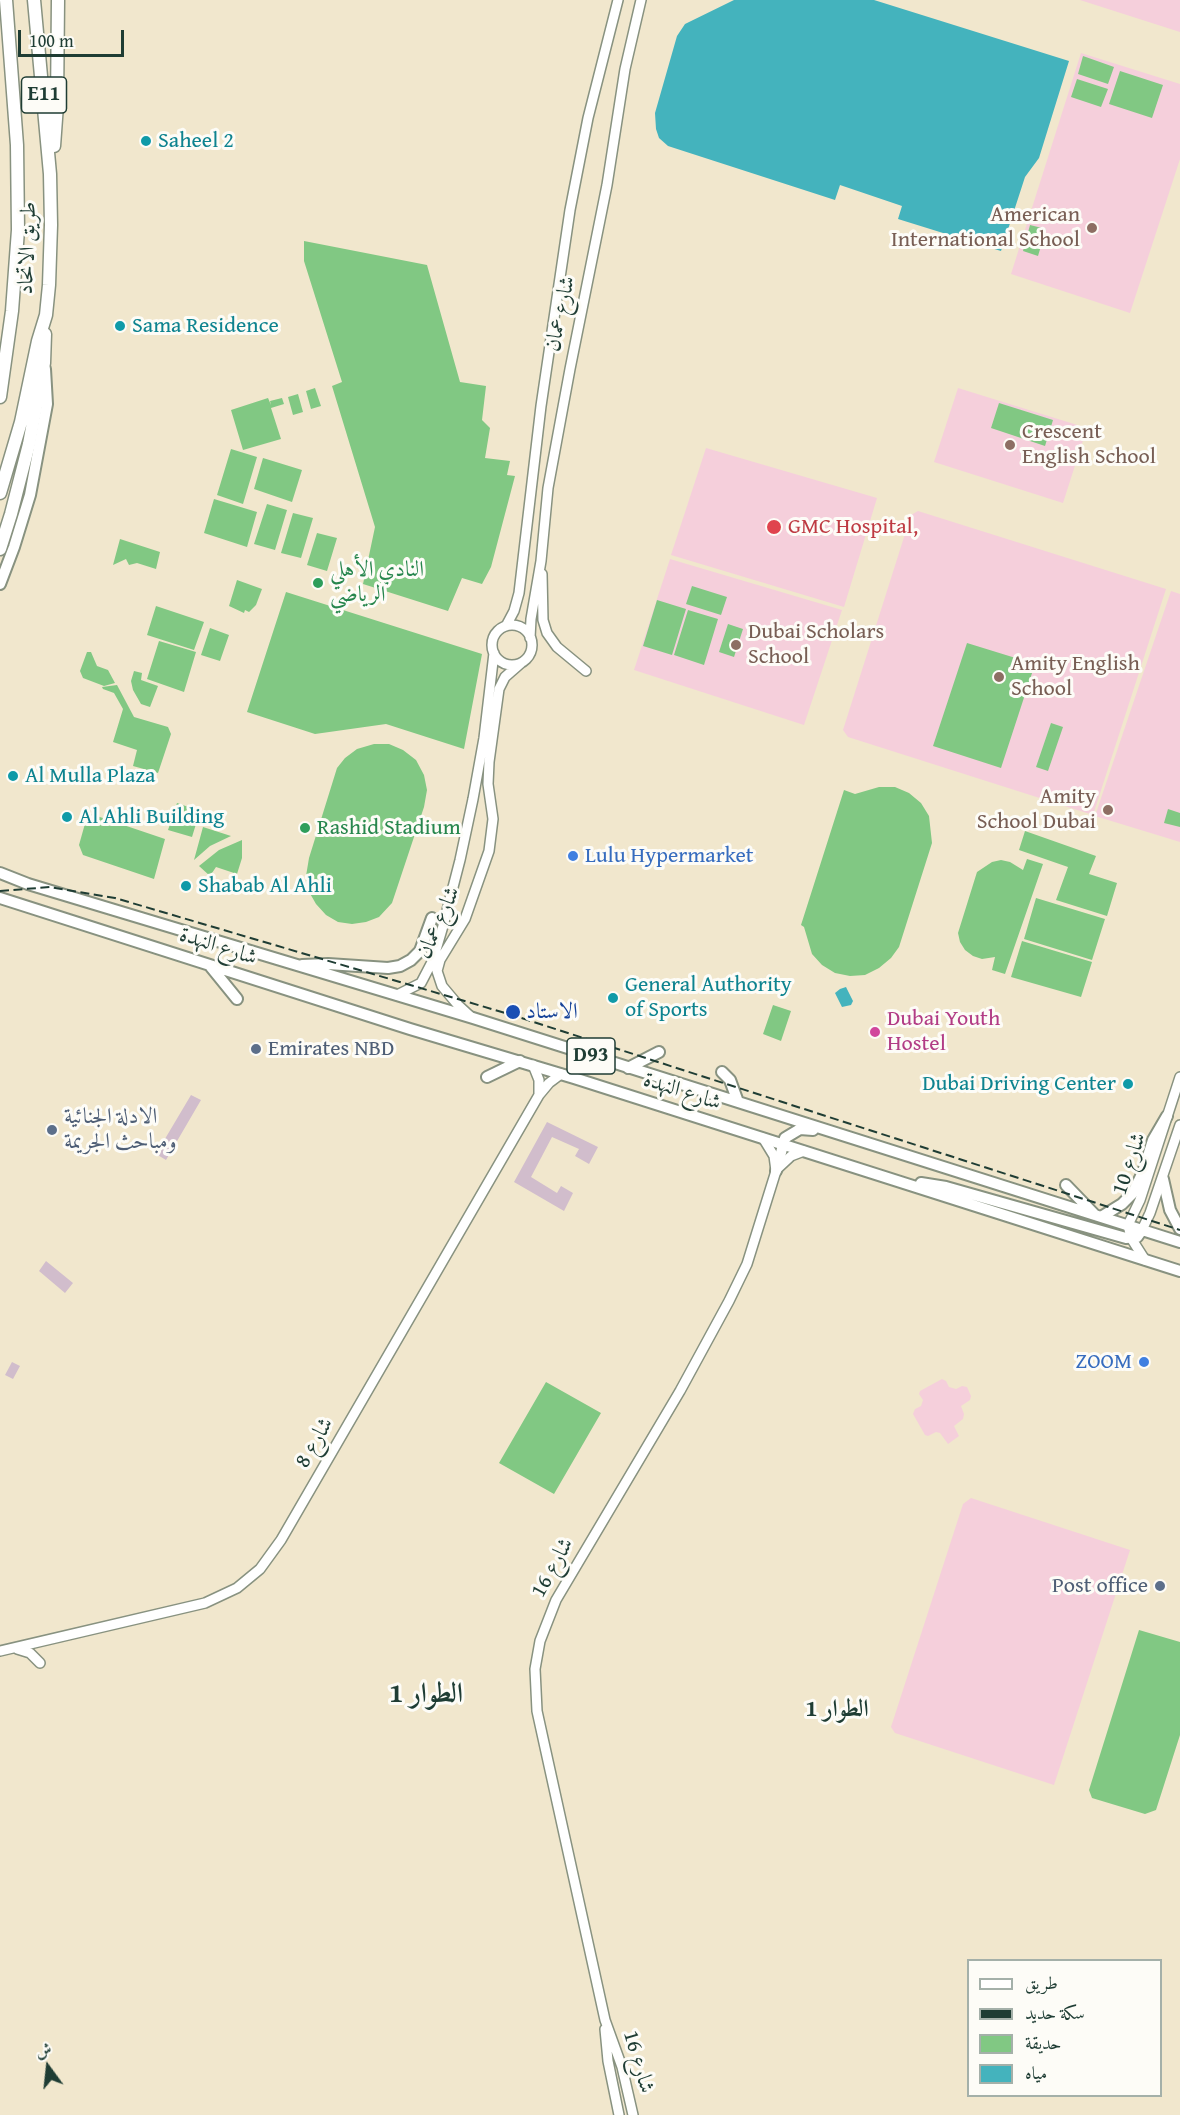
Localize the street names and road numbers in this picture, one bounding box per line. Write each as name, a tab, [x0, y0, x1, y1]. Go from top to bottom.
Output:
road number: E11	[22, 77, 66, 113]
street label: طريق الاتحاد	[13, 201, 43, 295]
street label: شارع عمان	[540, 274, 582, 354]
street label: شارع عمان	[411, 883, 467, 963]
street label: شارع النهدة	[176, 922, 260, 972]
road number: D93	[567, 1038, 615, 1074]
street label: شارع النهدة	[640, 1067, 724, 1117]
street label: شارع 10	[1107, 1129, 1153, 1199]
street label: شارع 8	[290, 1413, 340, 1473]
street label: شارع 16	[526, 1534, 580, 1602]
street label: شارع 16	[616, 2027, 660, 2097]

